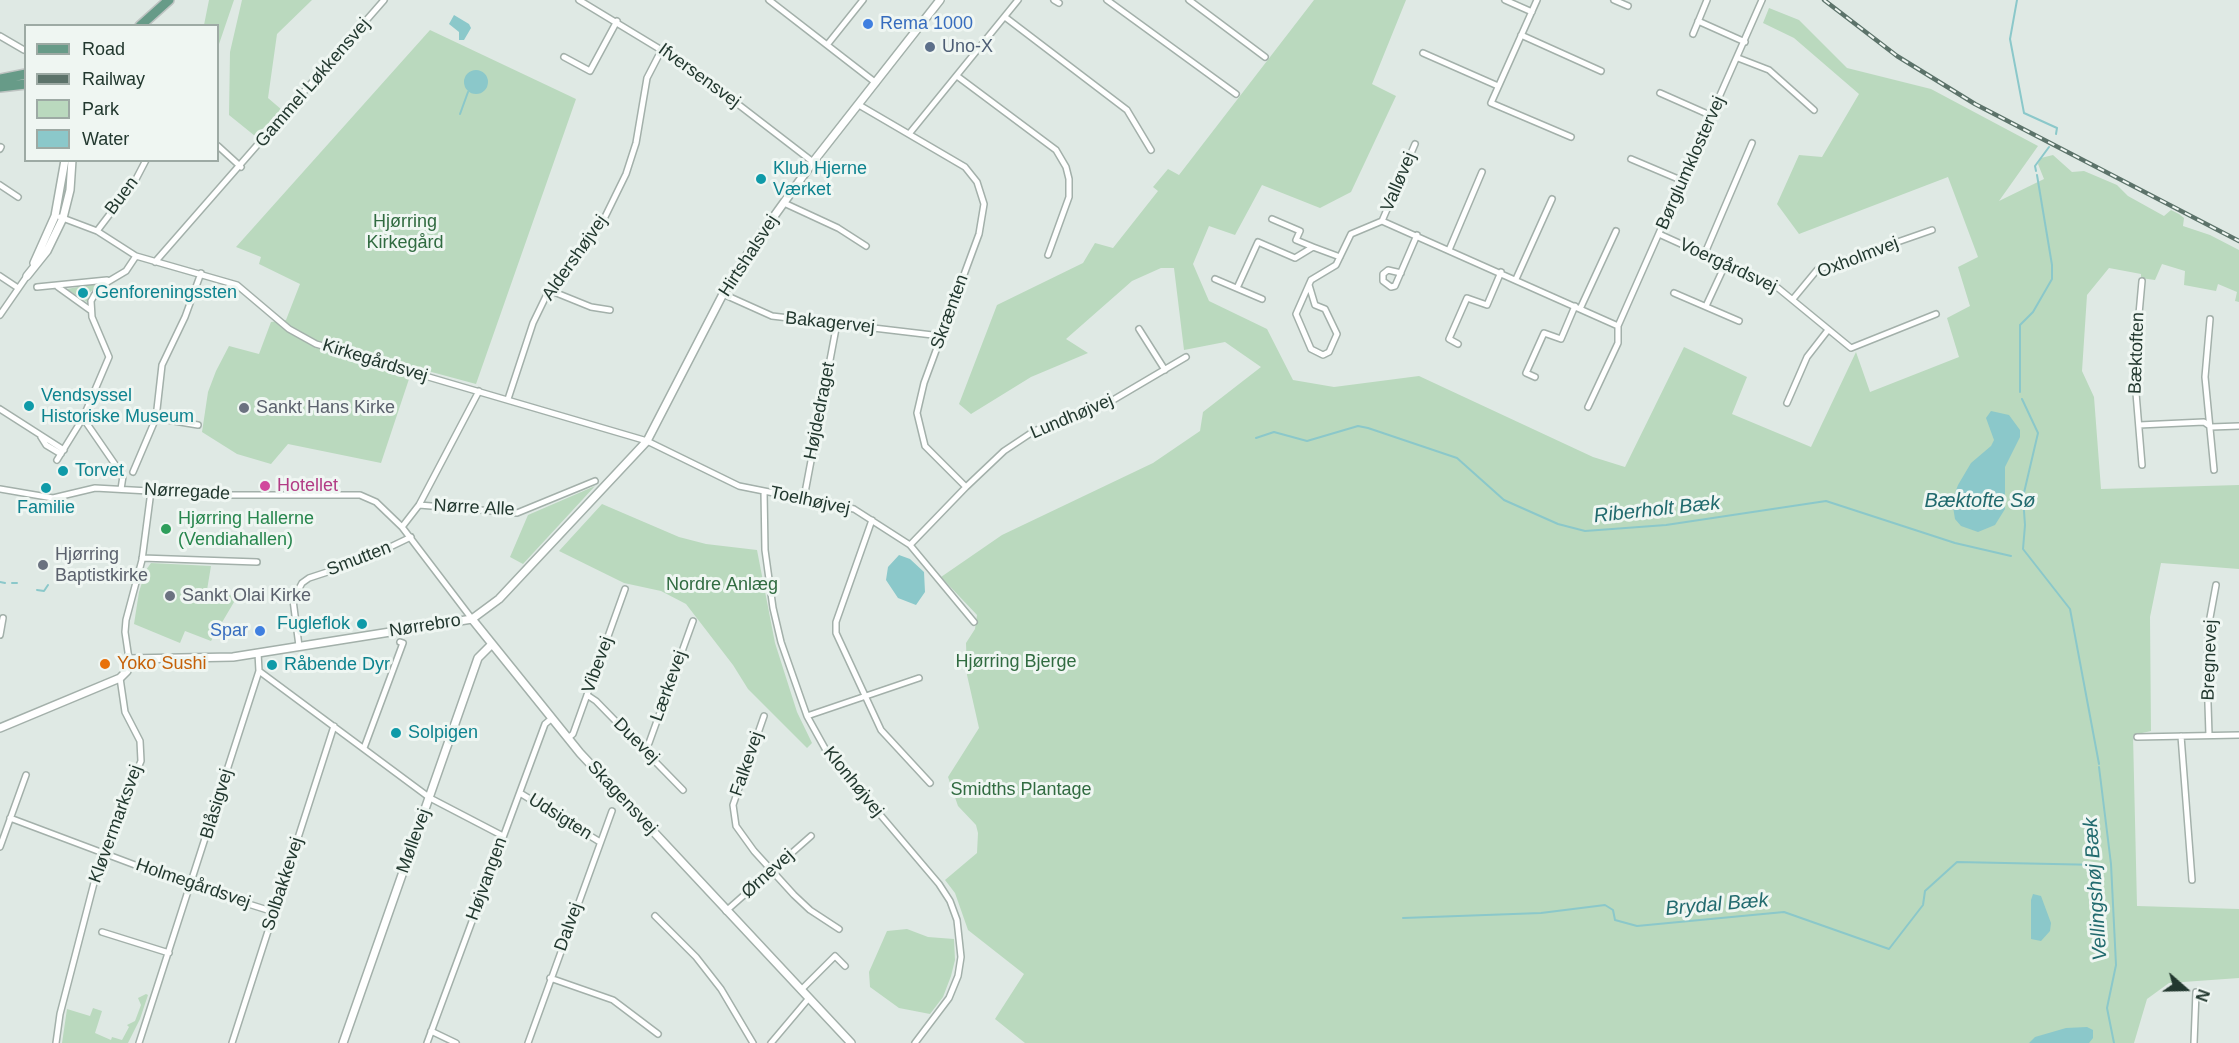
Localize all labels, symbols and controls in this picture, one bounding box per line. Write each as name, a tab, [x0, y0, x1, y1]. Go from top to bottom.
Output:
place label: Rema 1000	[880, 13, 973, 35]
street label: Gammel Løkkensvej	[251, 14, 375, 152]
marker: Rema 1000	[861, 17, 875, 31]
legend	[24, 24, 219, 162]
place label: Uno-X	[942, 36, 993, 58]
text: Road	[82, 39, 125, 59]
street label: Ifversensvej	[654, 39, 744, 113]
marker: Uno-X	[923, 40, 937, 54]
text: Railway	[82, 69, 145, 89]
street label: Børglumklostervej	[1652, 93, 1730, 233]
text: Park	[82, 99, 119, 119]
text: Water	[82, 129, 129, 149]
street label: Valløvej	[1377, 149, 1421, 215]
place label: Klub Hjerne Værket	[773, 158, 867, 201]
marker: Klub Hjerne Værket	[754, 172, 768, 186]
street label: Buen	[101, 173, 143, 219]
park label: Hjørring Kirkegård	[366, 211, 444, 254]
street label: Aldershøjvej	[538, 211, 612, 305]
street label: Hirtshalsvej	[715, 211, 783, 301]
street label: Oxholmvej	[1814, 233, 1902, 283]
street label: Voergårdsvej	[1676, 234, 1780, 298]
street label: Skrænten	[927, 272, 973, 352]
place label: Genforeningssten	[95, 282, 237, 304]
marker: Genforeningssten	[76, 286, 90, 300]
street label: Bakagervej	[784, 308, 876, 338]
street label: Bæktoften	[2125, 312, 2149, 394]
street label: Kirkegårdsvej	[320, 335, 430, 387]
street label: Højdedraget	[800, 360, 840, 462]
place label: Vendsyssel Historiske Museum	[41, 385, 194, 428]
street label: Lundhøjvej	[1027, 390, 1117, 444]
place label: Sankt Hans Kirke	[256, 397, 395, 419]
marker: Vendsyssel Historiske Museum	[22, 399, 36, 413]
marker: Sankt Hans Kirke	[237, 401, 251, 415]
place label: Torvet	[75, 460, 124, 482]
marker: Torvet	[56, 464, 70, 478]
place label: Hotellet	[277, 475, 338, 497]
street label: Nørregade	[143, 479, 231, 505]
marker: Hotellet	[258, 479, 272, 493]
marker: Familie	[39, 481, 53, 495]
street label: Toelhøjvej	[768, 482, 852, 520]
water label: Bæktofte Sø	[1924, 489, 2036, 513]
water label: Riberholt Bæk	[1593, 491, 1721, 529]
street label: Nørre Alle	[433, 495, 515, 521]
place label: Familie	[17, 497, 75, 519]
place label: Hjørring Hallerne (Vendiahallen)	[178, 508, 314, 550]
marker: Hjørring Hallerne (Vendiahallen)	[159, 522, 173, 536]
street label: Smutten	[324, 537, 394, 581]
place label: Hjørring Baptistkirke	[55, 544, 148, 586]
marker: Hjørring Baptistkirke	[36, 558, 50, 572]
park label: Nordre Anlæg	[666, 574, 778, 596]
place label: Sankt Olai Kirke	[182, 585, 311, 607]
marker: Sankt Olai Kirke	[163, 589, 177, 603]
street label: Nørrebro	[388, 610, 462, 642]
place label: Fugleflok	[277, 613, 350, 635]
marker: Fugleflok	[355, 617, 369, 631]
street label: Bregnevej	[2198, 619, 2222, 701]
place label: Spar	[210, 620, 248, 642]
marker: Spar	[253, 624, 267, 638]
street label: Vibevej	[578, 634, 618, 696]
street label: Lærkevej	[646, 648, 692, 724]
park label: Hjørring Bjerge	[955, 651, 1077, 673]
place label: Yoko Sushi	[117, 653, 206, 675]
place label: Råbende Dyr	[284, 654, 390, 676]
marker: Yoko Sushi	[98, 657, 112, 671]
marker: Råbende Dyr	[265, 658, 279, 672]
street label: Duevej	[609, 714, 663, 768]
place label: Solpigen	[408, 722, 478, 744]
marker: Solpigen	[389, 726, 403, 740]
street label: Falkevej	[726, 729, 768, 799]
street label: Klonhøjvej	[818, 743, 888, 821]
street label: Skagensvej	[582, 757, 662, 839]
street label: Kløvermarksvej	[85, 762, 147, 886]
street label: Blåsigvej	[196, 766, 238, 842]
park label: Smidths Plantage	[950, 779, 1092, 801]
street label: Udsigten	[524, 789, 596, 845]
street label: Møllevej	[392, 806, 436, 876]
water label: Vellingshøj Bæk	[2079, 816, 2113, 962]
street label: Højvangen	[462, 834, 512, 924]
street label: Solbakkevej	[258, 835, 308, 933]
street label: Ørnevej	[737, 845, 799, 903]
street label: Holmegårdsvej	[133, 854, 253, 914]
water label: Brydal Bæk	[1664, 889, 1770, 921]
street label: Dalvej	[550, 900, 588, 954]
north arrow	[2155, 959, 2215, 1019]
text: N	[2192, 987, 2212, 1004]

